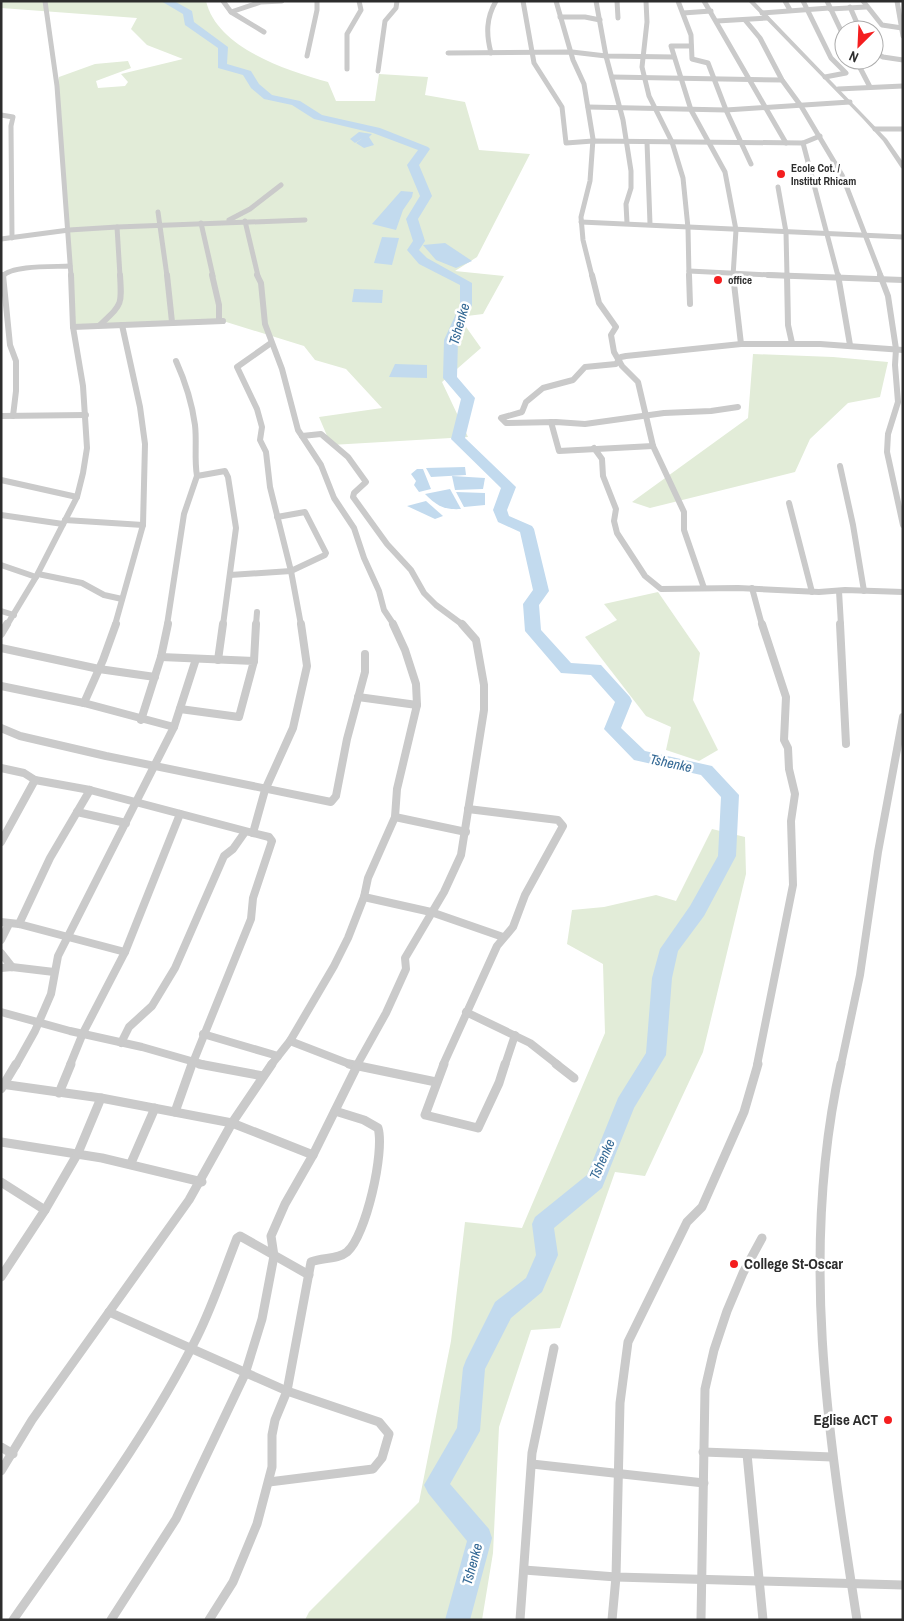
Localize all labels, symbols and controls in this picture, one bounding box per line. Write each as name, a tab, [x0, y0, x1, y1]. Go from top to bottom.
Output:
north arrow	[834, 20, 884, 70]
text: N	[846, 47, 861, 67]
place label: Ecole Cot. / Institut Rhicam	[791, 161, 856, 188]
marker: Ecole Cot. / Institut Rhicam	[775, 168, 787, 180]
place label: office	[728, 273, 752, 287]
marker: office	[712, 274, 724, 286]
water label: Tshenke	[444, 301, 474, 347]
water label: Tshenke	[648, 750, 694, 776]
water label: Tshenke	[585, 1136, 619, 1182]
place label: College St-Oscar	[744, 1253, 843, 1274]
marker: College St-Oscar	[728, 1258, 740, 1270]
place label: Eglise ACT	[814, 1409, 878, 1430]
marker: Eglise ACT	[882, 1414, 894, 1426]
water label: Tshenke	[458, 1541, 486, 1587]

